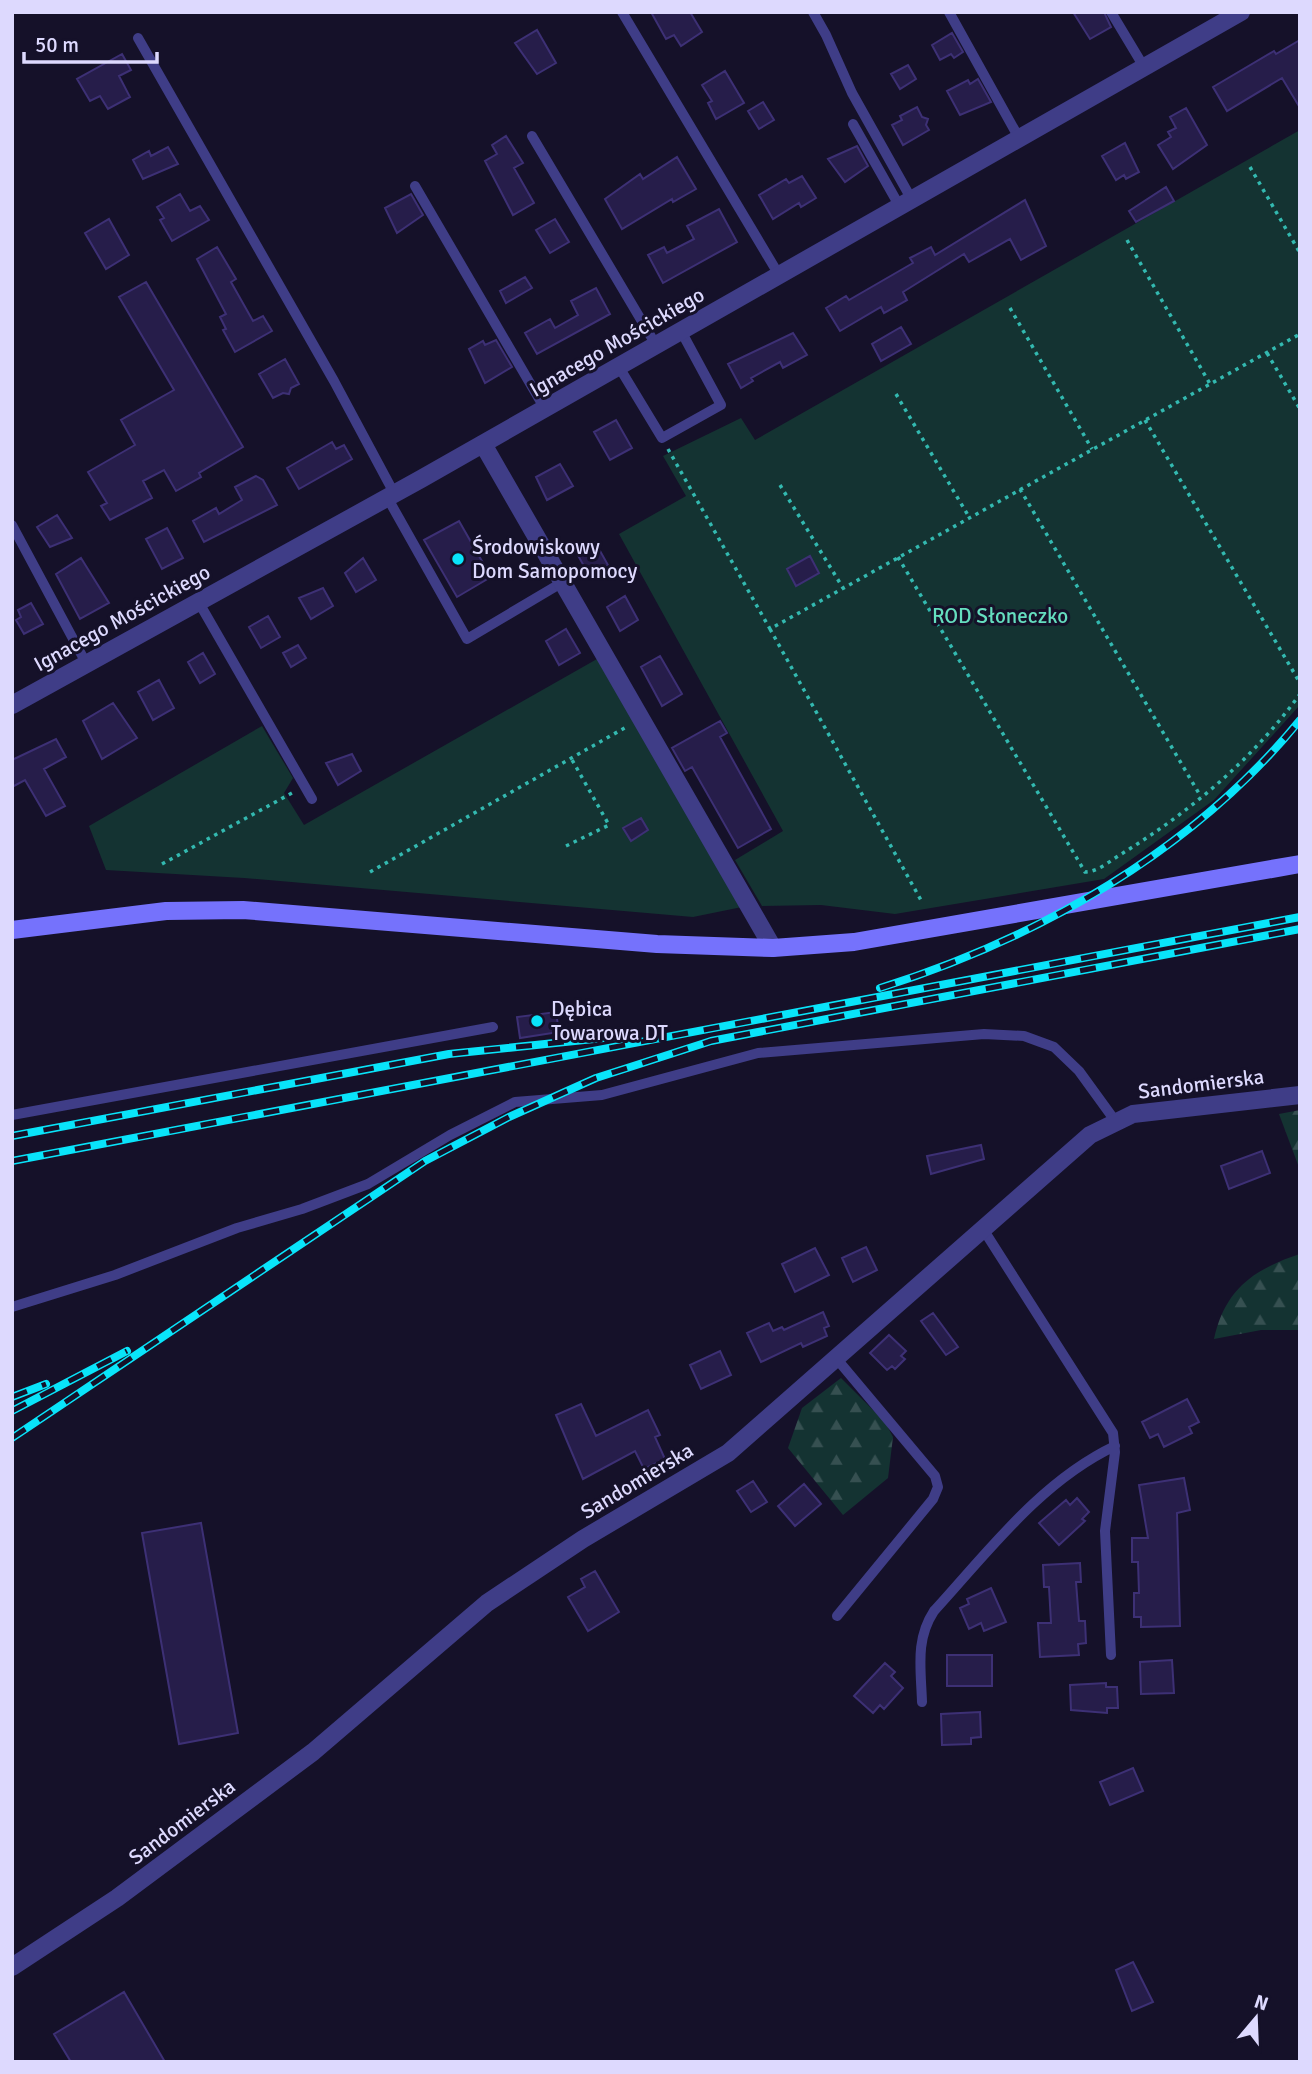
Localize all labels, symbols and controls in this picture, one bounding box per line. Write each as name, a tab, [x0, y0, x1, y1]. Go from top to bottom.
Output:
scale bar	[24, 21, 158, 65]
text: 50 m	[35, 32, 79, 58]
street label: Ignacego Mościckiego	[525, 281, 709, 403]
place label: Środowiskowy Dom Samopomocy	[472, 534, 637, 584]
marker: Środowiskowy Dom Samopomocy	[450, 551, 466, 567]
street label: Ignacego Mościckiego	[29, 559, 215, 677]
park label: ROD Słoneczko	[932, 603, 1068, 629]
place label: Dębica Towarowa DT	[551, 996, 668, 1046]
marker: Dębica Towarowa DT	[529, 1013, 545, 1029]
street label: Sandomierska	[1136, 1063, 1266, 1105]
street label: Sandomierska	[576, 1437, 698, 1525]
street label: Sandomierska	[124, 1773, 240, 1871]
north arrow	[1221, 1983, 1291, 2053]
text: N	[1251, 1989, 1271, 2016]

